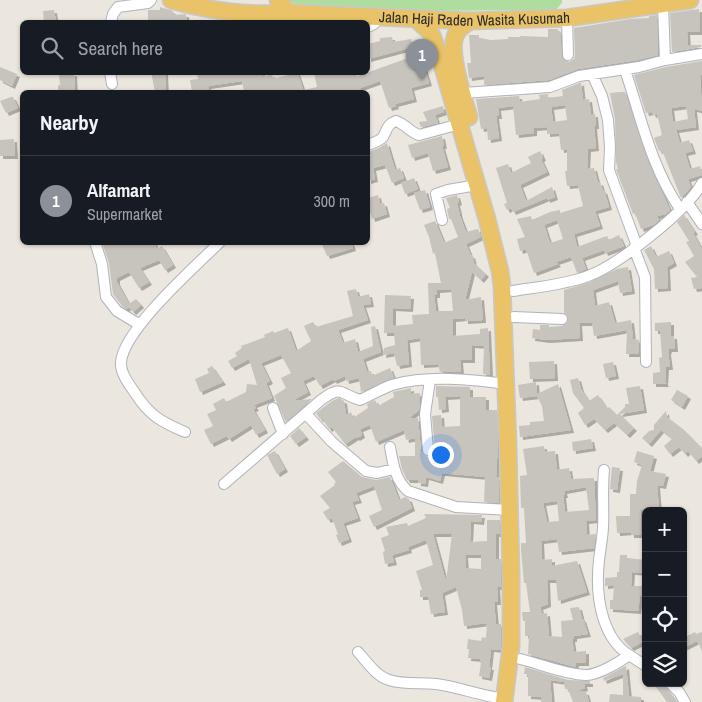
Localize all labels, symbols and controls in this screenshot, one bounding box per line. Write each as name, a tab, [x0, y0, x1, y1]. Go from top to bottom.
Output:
street label: Jalan Haji Raden Wasita Kusumah	[379, 6, 570, 31]
search box	[20, 20, 370, 75]
icon: search	[38, 34, 66, 62]
text: Search here	[78, 35, 163, 61]
pin: 1	[406, 39, 438, 80]
text: Nearby	[40, 108, 98, 137]
text: Alfamart	[87, 177, 150, 203]
text: 1	[52, 190, 60, 212]
text: 300 m	[314, 190, 350, 212]
text: Supermarket	[87, 203, 162, 225]
your location	[428, 442, 454, 468]
map controls	[642, 507, 687, 687]
button: +	[642, 507, 687, 552]
button: −	[642, 552, 687, 597]
button: locate	[642, 597, 687, 642]
button: layers	[642, 642, 687, 687]

